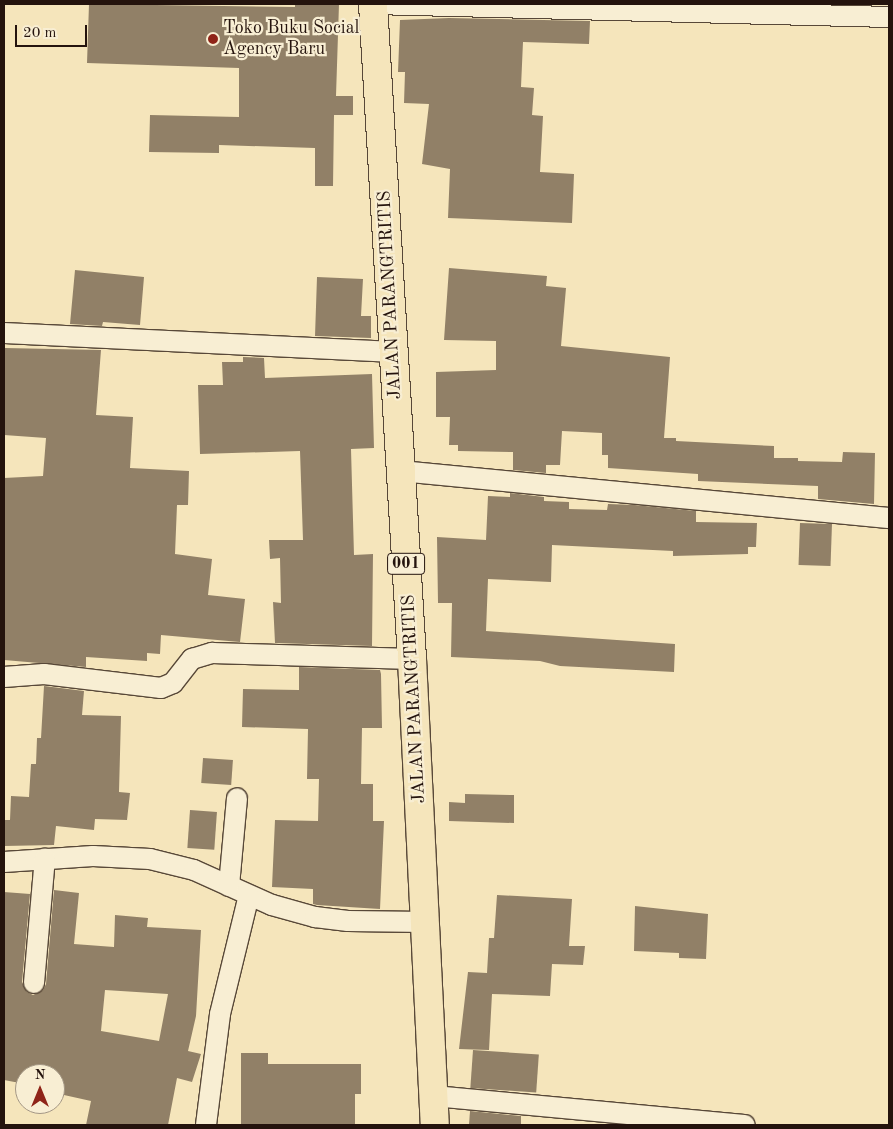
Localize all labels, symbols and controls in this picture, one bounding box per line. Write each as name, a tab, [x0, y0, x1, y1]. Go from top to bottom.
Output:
scale bar	[18, 15, 90, 47]
place label: Toko Buku Social Agency Baru	[223, 18, 359, 60]
text: 20 m	[23, 26, 57, 41]
marker: Toko Buku Social Agency Baru	[207, 33, 219, 45]
street label: JALAN PARANGTRITIS	[374, 190, 406, 400]
road number: 001	[386, 550, 426, 578]
street label: JALAN PARANGTRITIS	[398, 594, 430, 804]
north arrow	[15, 1064, 65, 1114]
text: N	[35, 1068, 45, 1082]

